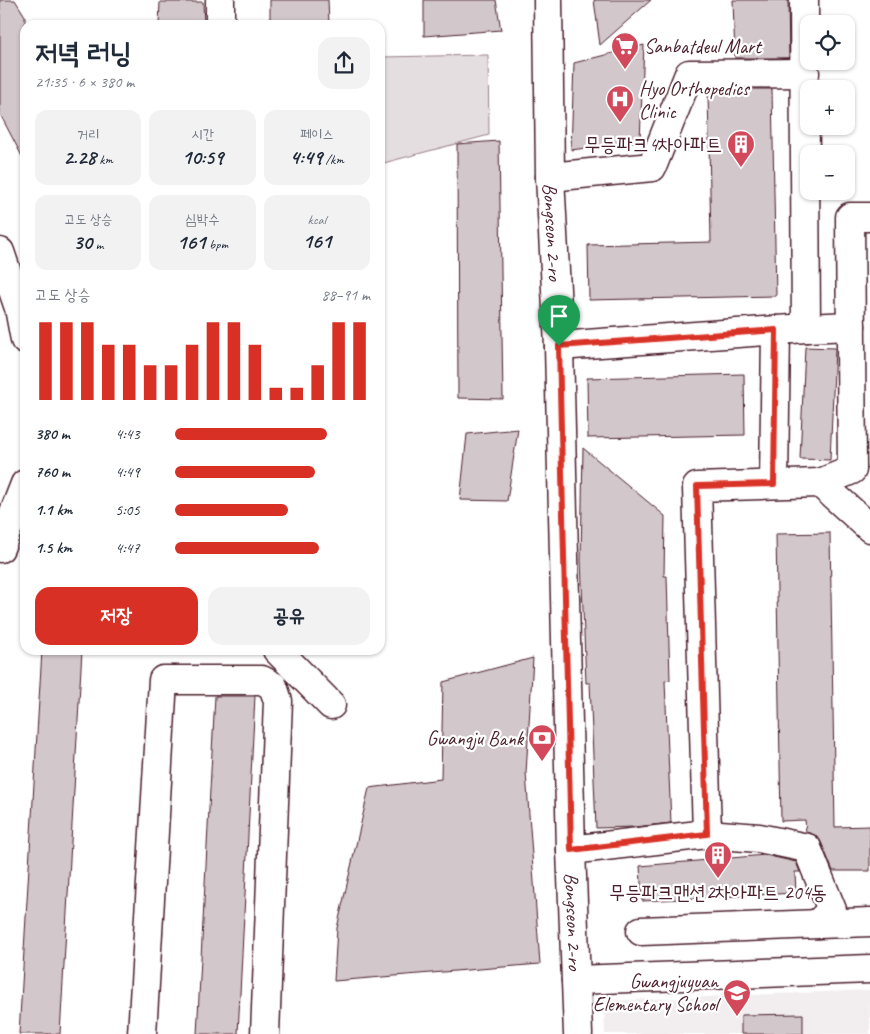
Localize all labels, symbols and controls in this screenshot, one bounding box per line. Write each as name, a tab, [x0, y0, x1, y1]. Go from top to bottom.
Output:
map controls	[800, 15, 855, 200]
button: locate	[800, 15, 855, 70]
supermarket icon: Sanbatdeul Mart	[610, 31, 640, 70]
place label: Sanbatdeul Mart	[644, 34, 763, 59]
text: 저녁 러닝	[35, 35, 132, 70]
button: share	[318, 37, 370, 89]
text: 21:35 · 6 × 380 m	[35, 72, 134, 92]
place label: Hyo Orthopedics Clinic	[639, 76, 751, 124]
button: +	[800, 80, 855, 135]
hospital icon: Hyo Orthopedics Clinic	[605, 84, 635, 123]
text: 거리	[77, 126, 99, 143]
text: 시간	[191, 126, 214, 143]
text: 페이스	[300, 126, 334, 143]
building icon: 무등파크4차아파트	[726, 129, 756, 168]
place label: 무등파크4차아파트	[584, 132, 722, 157]
text: 2.28	[63, 144, 96, 170]
text: 10:59	[182, 144, 223, 170]
text: 4:49	[290, 144, 322, 170]
button: −	[800, 145, 855, 200]
text: km	[96, 151, 113, 168]
text: /km	[322, 151, 344, 168]
street label: Bongseon 2-ro	[537, 183, 568, 282]
text: 고도 상승	[64, 211, 112, 228]
text: 심박수	[186, 211, 219, 228]
text: kcal	[308, 211, 326, 228]
text: 161	[302, 228, 331, 254]
text: 30	[73, 229, 92, 255]
text: 161	[177, 229, 206, 255]
text: m	[92, 236, 103, 253]
text: bpm	[206, 236, 228, 253]
text: 고도 상승	[35, 285, 90, 305]
text: 88–91 m	[321, 285, 370, 305]
pin	[538, 295, 580, 346]
icon: arrive	[545, 302, 573, 330]
text: 380 m	[35, 424, 70, 444]
text: 4:43	[115, 424, 140, 444]
text: 760 m	[35, 462, 70, 482]
text: 4:49	[115, 462, 140, 482]
text: 1.1 km	[35, 500, 72, 520]
text: 5:05	[115, 500, 140, 520]
text: 1.5 km	[35, 538, 72, 558]
text: 4:47	[115, 538, 140, 558]
button: 저장	[35, 587, 198, 645]
button: 공유	[208, 587, 370, 645]
bank icon: Gwangju Bank	[527, 723, 557, 762]
place label: Gwangju Bank	[427, 726, 525, 751]
building icon: 무등파크맨션2차아파트 204동	[703, 840, 733, 879]
street label: Bongseon 2-ro	[559, 872, 588, 972]
place label: 무등파크맨션2차아파트 204동	[609, 880, 827, 905]
place label: Gwangjuyuan Elementary School	[593, 969, 722, 1017]
school or university icon: Gwangjuyuan Elementary School	[722, 978, 752, 1017]

